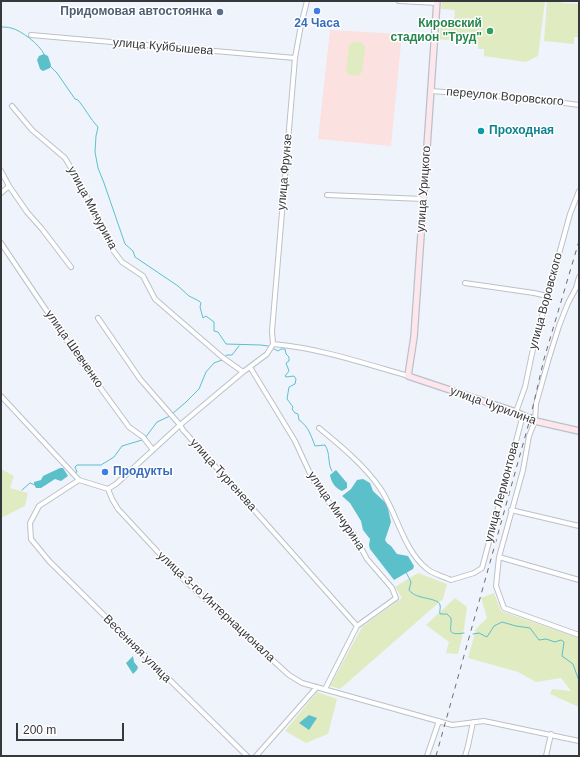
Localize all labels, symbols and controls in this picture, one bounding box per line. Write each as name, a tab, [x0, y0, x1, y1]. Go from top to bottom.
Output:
place label: Придомовая автостоянка	[60, 5, 212, 19]
marker: 24 Часа	[312, 6, 322, 16]
marker: Придомовая автостоянка	[215, 7, 225, 17]
place label: 24 Часа	[294, 17, 340, 31]
place label: Кировский стадион "Труд"	[390, 17, 482, 45]
marker: Кировский стадион "Труд"	[485, 26, 495, 36]
street label: улица Куйбышева	[112, 35, 214, 59]
street label: переулок Воровского	[446, 85, 564, 109]
place label: Проходная	[489, 124, 554, 138]
marker: Проходная	[476, 126, 486, 136]
street label: улица Фрунзе	[274, 133, 296, 211]
street label: улица Урицкого	[414, 145, 434, 233]
street label: улица Мичурина	[64, 164, 120, 252]
street label: улица Воровского	[526, 251, 566, 351]
street label: улица Шевченко	[42, 307, 106, 391]
street label: улица Чурилина	[448, 384, 538, 428]
street label: улица Тургенева	[187, 436, 259, 514]
street label: улица Лермонтова	[482, 440, 522, 544]
place label: Продукты	[113, 465, 173, 479]
marker: Продукты	[100, 467, 110, 477]
street label: улица Мичурина	[304, 469, 368, 553]
street label: улица 3-го Интернационала	[154, 549, 278, 665]
street label: Весенняя улица	[100, 612, 174, 686]
scale bar	[18, 715, 126, 741]
text: 200 m	[23, 723, 56, 737]

